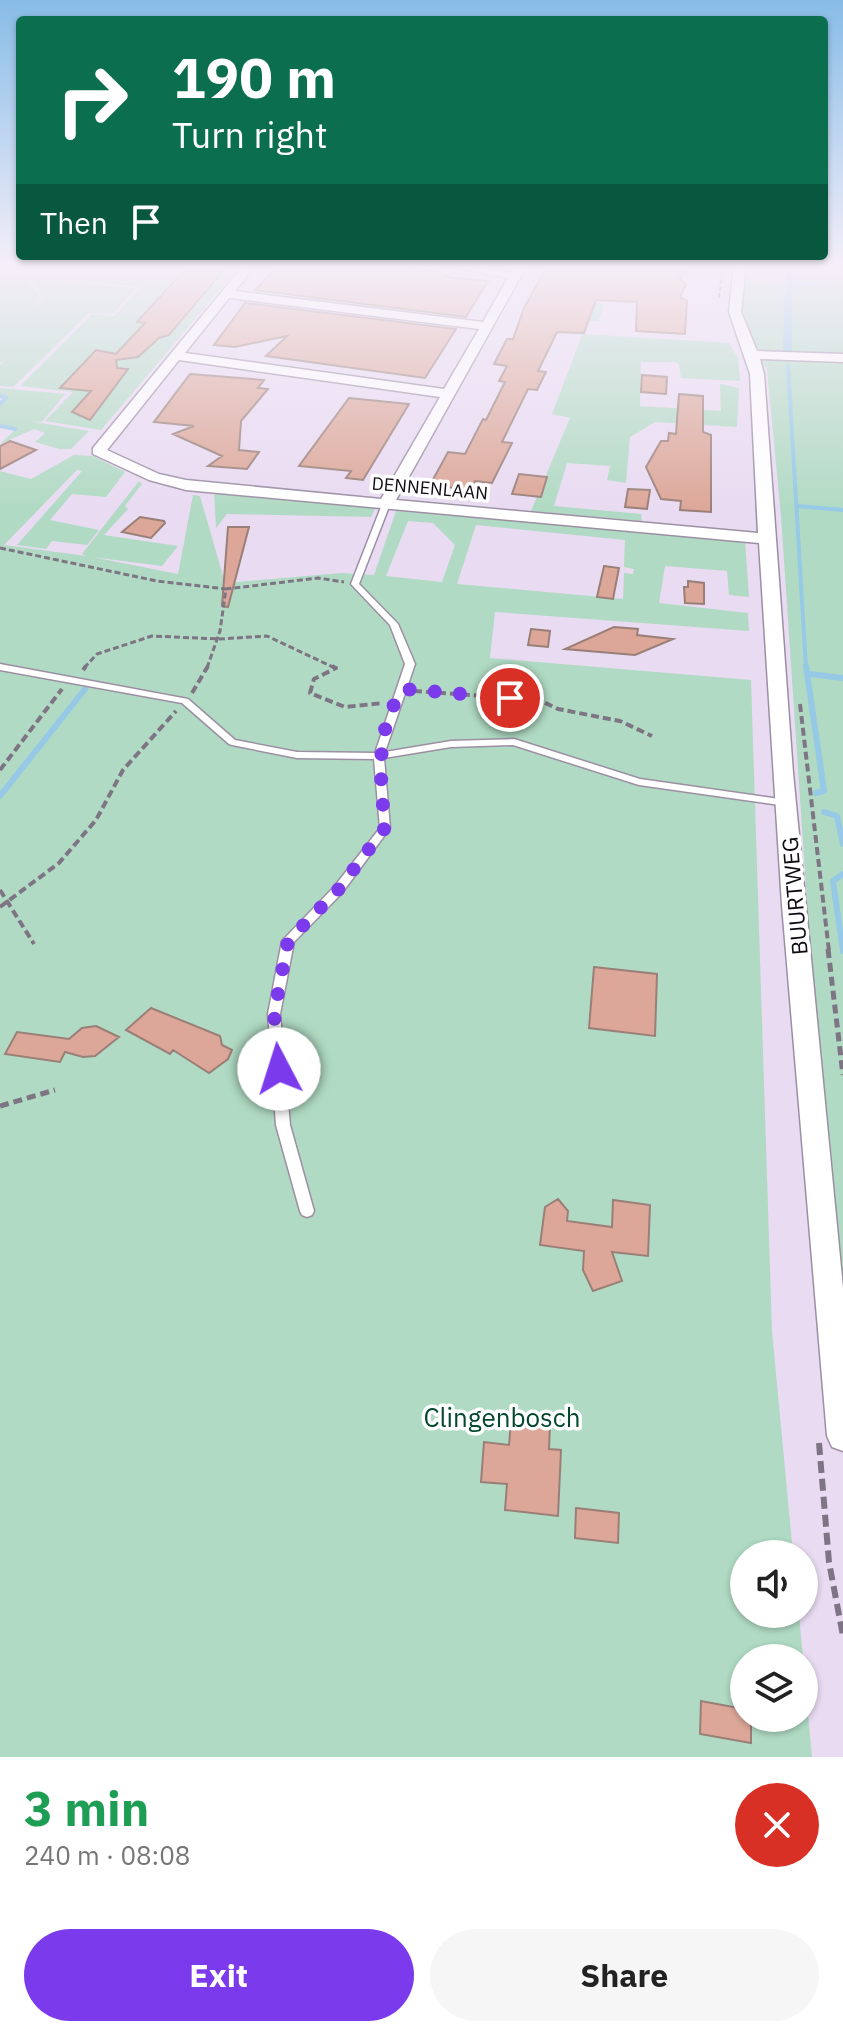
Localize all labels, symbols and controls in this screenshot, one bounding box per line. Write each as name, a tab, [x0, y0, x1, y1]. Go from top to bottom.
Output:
text: 190 m	[172, 41, 336, 113]
icon: right	[40, 48, 144, 152]
text: Turn right	[172, 111, 328, 158]
icon: arrive	[124, 200, 168, 244]
text: Then	[40, 203, 108, 242]
street label: DENNENLAAN	[371, 471, 489, 505]
pin	[476, 664, 544, 732]
icon: arrive	[488, 676, 532, 720]
street label: BUURTWEG	[774, 836, 814, 956]
position arrow	[237, 1027, 321, 1111]
park label: Clingenbosch	[423, 1400, 581, 1434]
map controls	[730, 1540, 818, 1732]
button: sound	[730, 1540, 818, 1628]
button: layers	[730, 1644, 818, 1732]
text: 3 min	[24, 1777, 149, 1839]
button: close	[735, 1783, 819, 1867]
text: 240 m · 08:08	[24, 1838, 190, 1872]
button: Exit	[24, 1929, 414, 2021]
button: Share	[430, 1929, 819, 2021]

